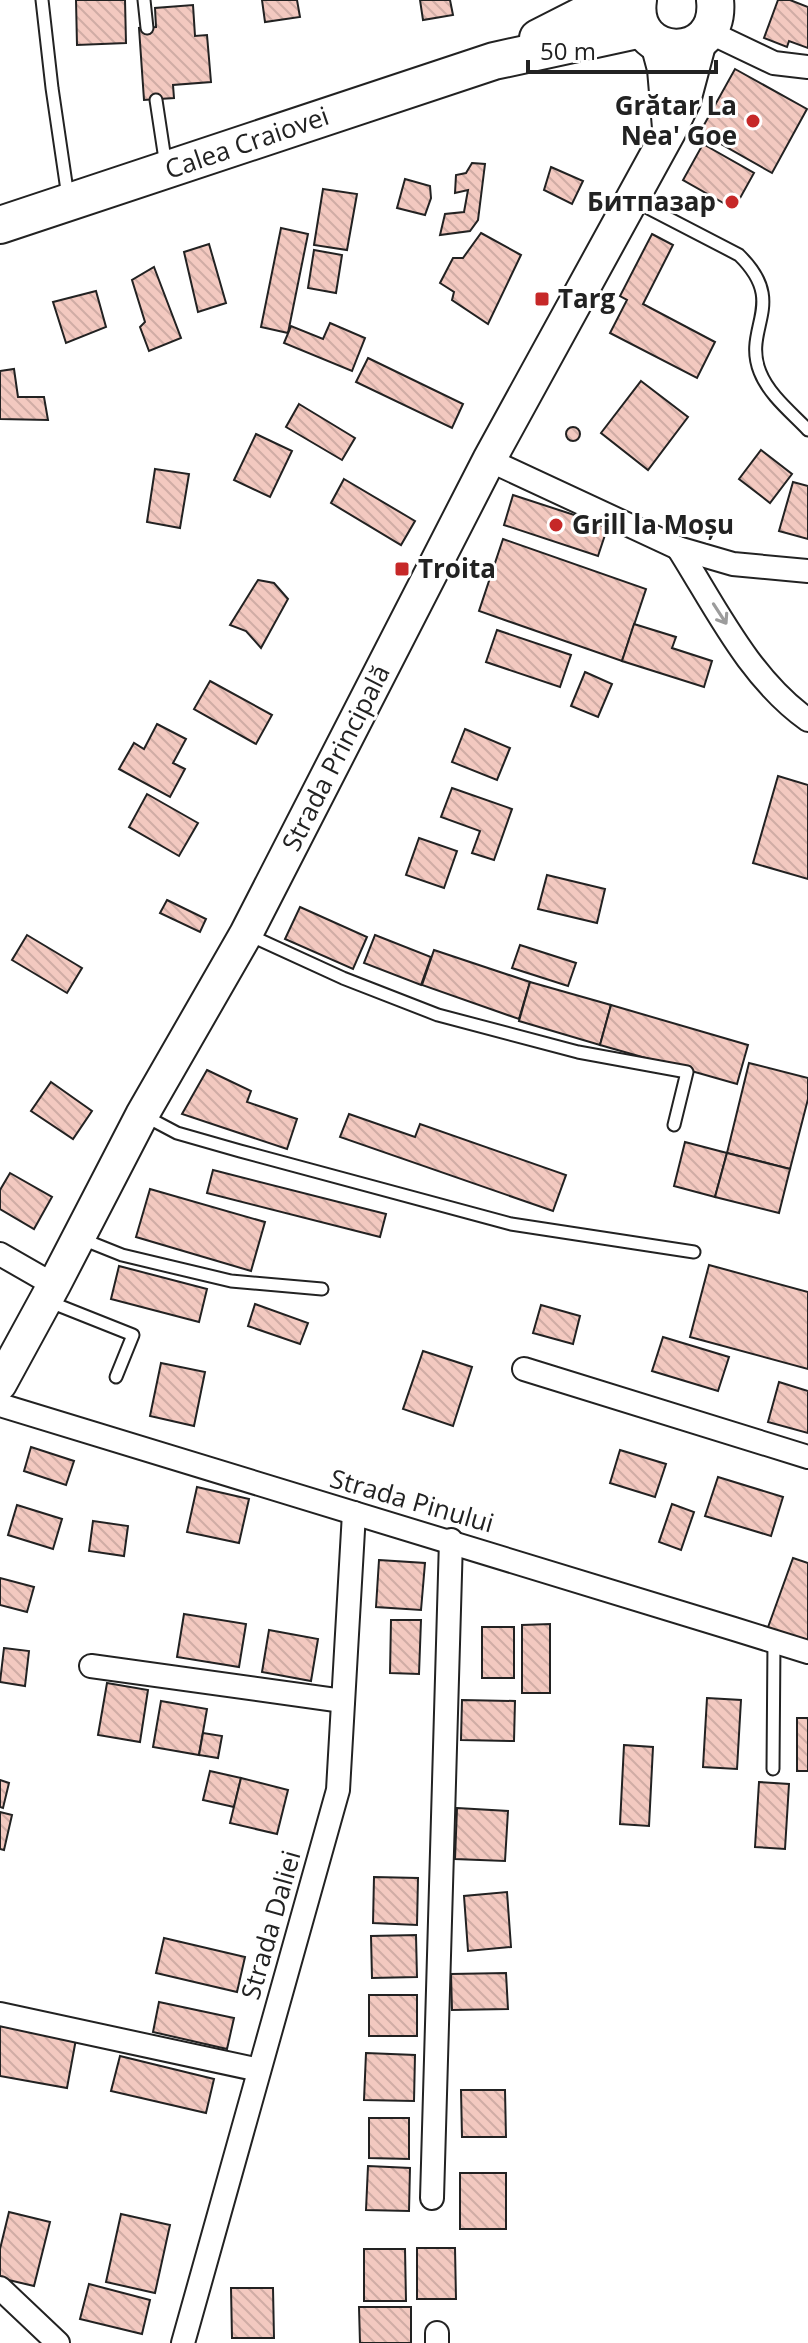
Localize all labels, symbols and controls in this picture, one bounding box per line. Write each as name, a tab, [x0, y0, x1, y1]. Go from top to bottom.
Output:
scale bar	[528, 24, 716, 74]
text: 50 m	[540, 34, 596, 67]
place label: Grătar La Nea' Goe	[615, 87, 737, 153]
street label: Calea Craiovei	[160, 97, 333, 187]
marker: Grătar La Nea' Goe	[744, 112, 762, 130]
place label: Битпазар	[587, 183, 716, 219]
marker: Битпазар	[723, 193, 741, 211]
place label: Targ	[558, 280, 616, 316]
marker: Targ	[533, 290, 551, 308]
place label: Grill la Moșu	[572, 506, 734, 542]
marker: Grill la Moșu	[547, 516, 565, 534]
place label: Troita	[418, 550, 496, 586]
marker: Troita	[393, 560, 411, 578]
one-way arrow	[712, 602, 728, 625]
street label: Strada Principală	[273, 658, 398, 857]
street label: Strada Pinului	[326, 1459, 498, 1541]
street label: Strada Daliei	[232, 1846, 308, 2003]

